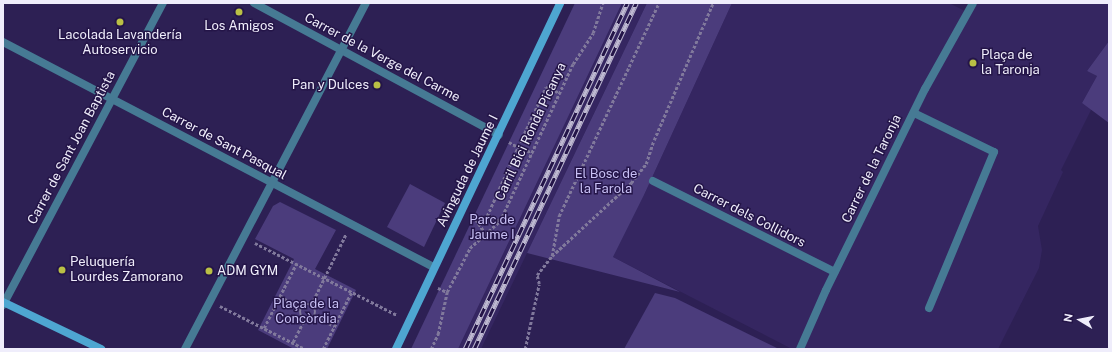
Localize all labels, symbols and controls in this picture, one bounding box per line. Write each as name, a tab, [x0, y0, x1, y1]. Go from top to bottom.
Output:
marker: Los Amigos	[234, 7, 244, 17]
street label: Carrer de la Verge del Carme	[301, 10, 463, 106]
marker: Lacolada Lavandería Autoservicio	[115, 17, 125, 27]
place label: Los Amigos	[204, 18, 274, 34]
place label: Lacolada Lavandería Autoservicio	[58, 28, 182, 59]
place label: Plaça de la Taronja	[981, 48, 1040, 79]
marker: Plaça de la Taronja	[968, 58, 978, 68]
street label: Carril Bici Ronda Picanya	[492, 61, 570, 203]
street label: Carrer de Sant Joan Baptista	[25, 69, 119, 227]
place label: Pan y Dulces	[292, 77, 369, 93]
marker: Pan y Dulces	[372, 80, 382, 90]
street label: Carrer de Sant Pasqual	[159, 104, 289, 184]
street label: Avinguda de Jaume I	[434, 112, 502, 230]
street label: Carrer de la Taronja	[839, 112, 905, 226]
park label: El Bosc de la Farola	[575, 167, 637, 198]
street label: Carrer dels Collidors	[690, 181, 808, 251]
park label: Parc de Jaume I	[469, 213, 515, 244]
place label: Peluquería Lourdes Zamorano	[70, 255, 183, 286]
place label: ADM GYM	[217, 263, 278, 279]
marker: Peluquería Lourdes Zamorano	[57, 265, 67, 275]
marker: ADM GYM	[204, 266, 214, 276]
park label: Plaça de la Concòrdia	[273, 297, 339, 328]
north arrow	[1060, 300, 1100, 340]
text: N	[1062, 313, 1075, 323]

